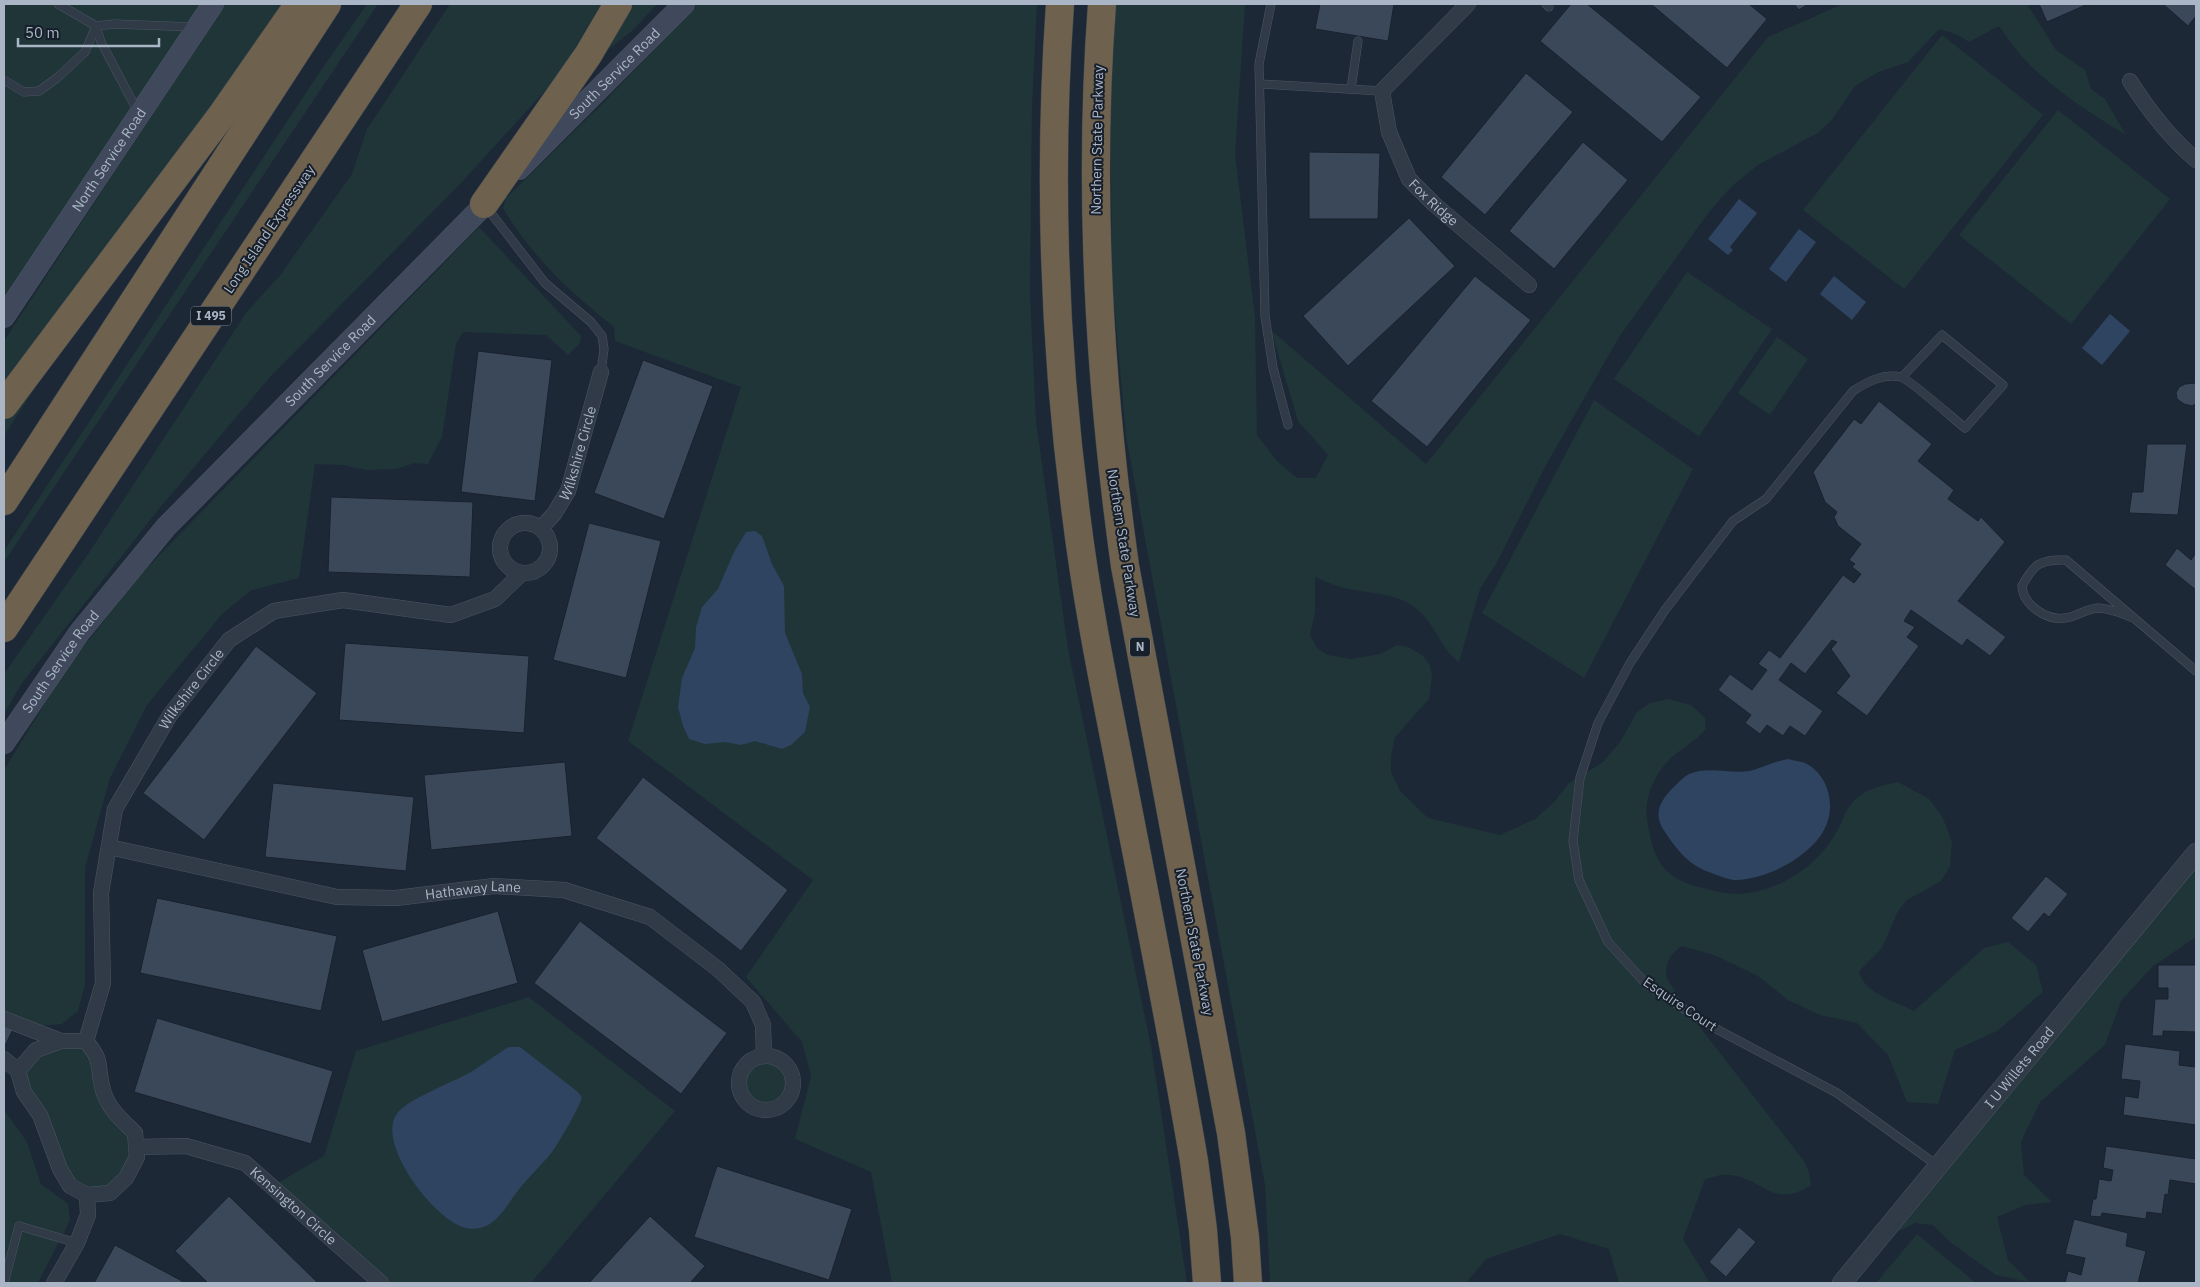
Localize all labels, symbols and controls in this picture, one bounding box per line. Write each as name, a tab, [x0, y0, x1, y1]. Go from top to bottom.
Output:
scale bar	[18, 15, 159, 47]
text: 50 m	[25, 23, 60, 42]
street label: South Service Road	[565, 24, 664, 123]
street label: Northern State Parkway	[1087, 65, 1107, 215]
street label: North Service Road	[68, 105, 150, 215]
street label: Long Island Expressway	[219, 161, 319, 297]
street label: Fox Ridge	[1405, 175, 1462, 230]
road number: I 495	[191, 306, 231, 326]
street label: South Service Road	[281, 311, 379, 410]
street label: Wilkshire Circle	[555, 404, 600, 504]
street label: Northern State Parkway	[1103, 468, 1145, 618]
street label: South Service Road	[18, 607, 103, 717]
road number: N	[1130, 638, 1150, 656]
street label: Wilkshire Circle	[155, 645, 228, 733]
street label: Northern State Parkway	[1172, 867, 1218, 1017]
street label: Hathaway Lane	[424, 877, 522, 903]
street label: Esquire Court	[1640, 973, 1720, 1035]
street label: I U Willets Road	[1981, 1023, 2058, 1112]
street label: Kensington Circle	[246, 1163, 341, 1249]

